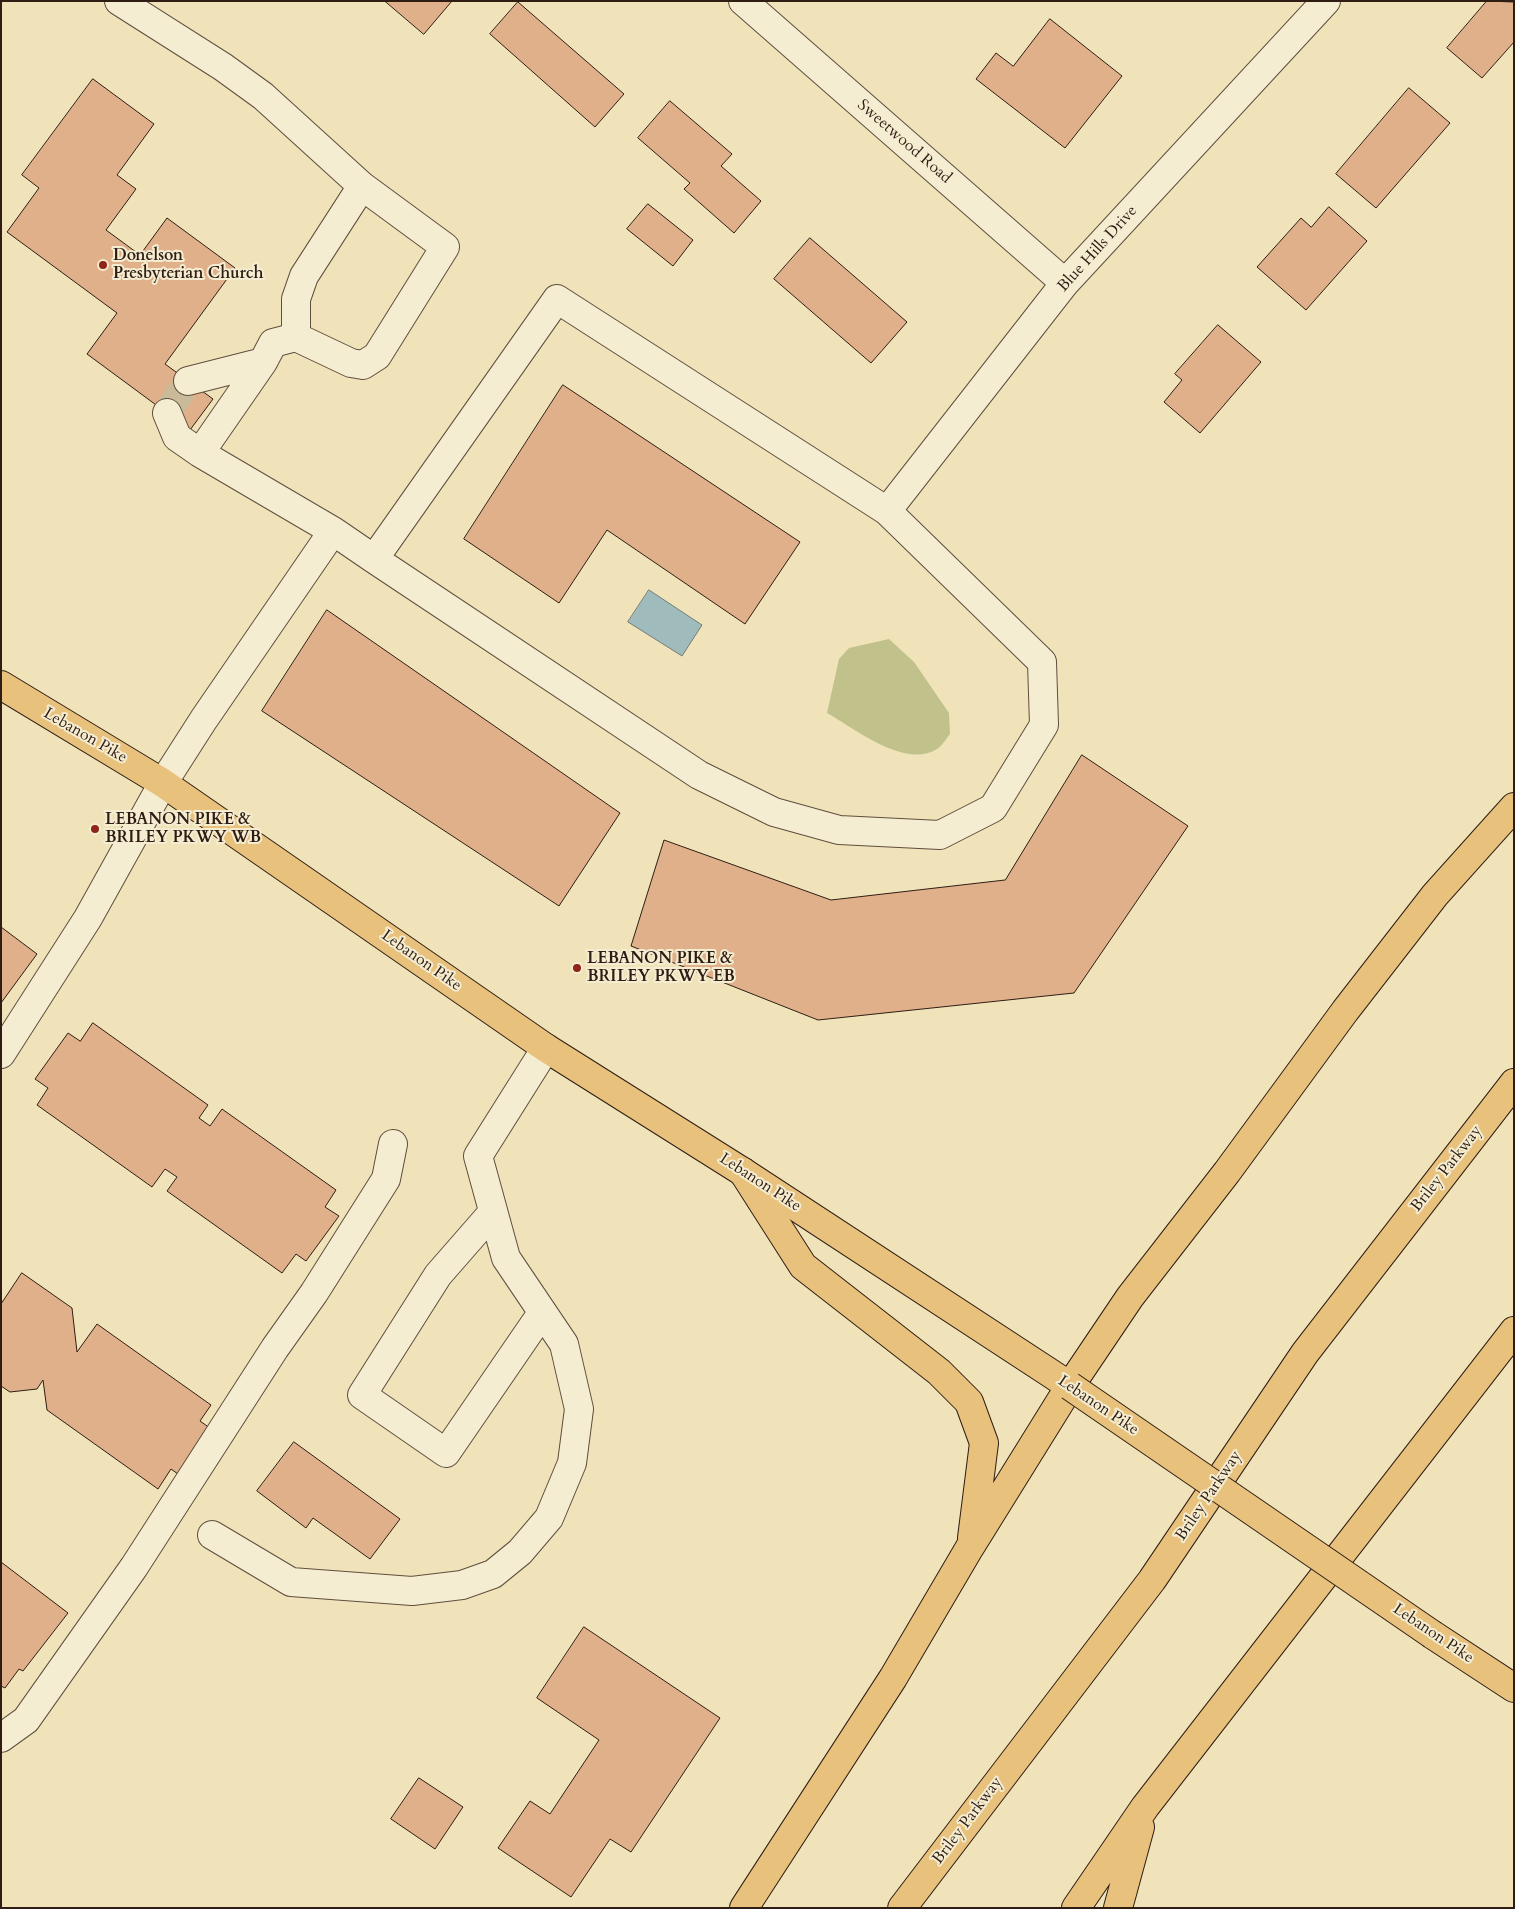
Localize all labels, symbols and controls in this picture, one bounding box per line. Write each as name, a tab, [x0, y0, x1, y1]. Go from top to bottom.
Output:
street label: Sweetwood Road	[853, 96, 955, 188]
street label: Blue Hills Drive	[1054, 202, 1142, 296]
place label: Donelson Presbyterian Church	[113, 246, 263, 284]
marker: Donelson Presbyterian Church	[97, 259, 109, 271]
street label: Lebanon Pike	[40, 704, 130, 768]
place label: LEBANON PIKE & BRILEY PKWY WB	[105, 810, 261, 848]
marker: LEBANON PIKE & BRILEY PKWY WB	[89, 823, 101, 835]
street label: Lebanon Pike	[377, 926, 465, 996]
place label: LEBANON PIKE & BRILEY PKWY EB	[587, 949, 735, 987]
marker: LEBANON PIKE & BRILEY PKWY EB	[571, 962, 583, 974]
street label: Briley Parkway	[1407, 1122, 1487, 1216]
street label: Lebanon Pike	[716, 1150, 804, 1216]
street label: Lebanon Pike	[1054, 1372, 1142, 1440]
street label: Briley Parkway	[1172, 1447, 1246, 1545]
street label: Lebanon Pike	[1389, 1600, 1477, 1668]
street label: Briley Parkway	[929, 1774, 1007, 1868]

